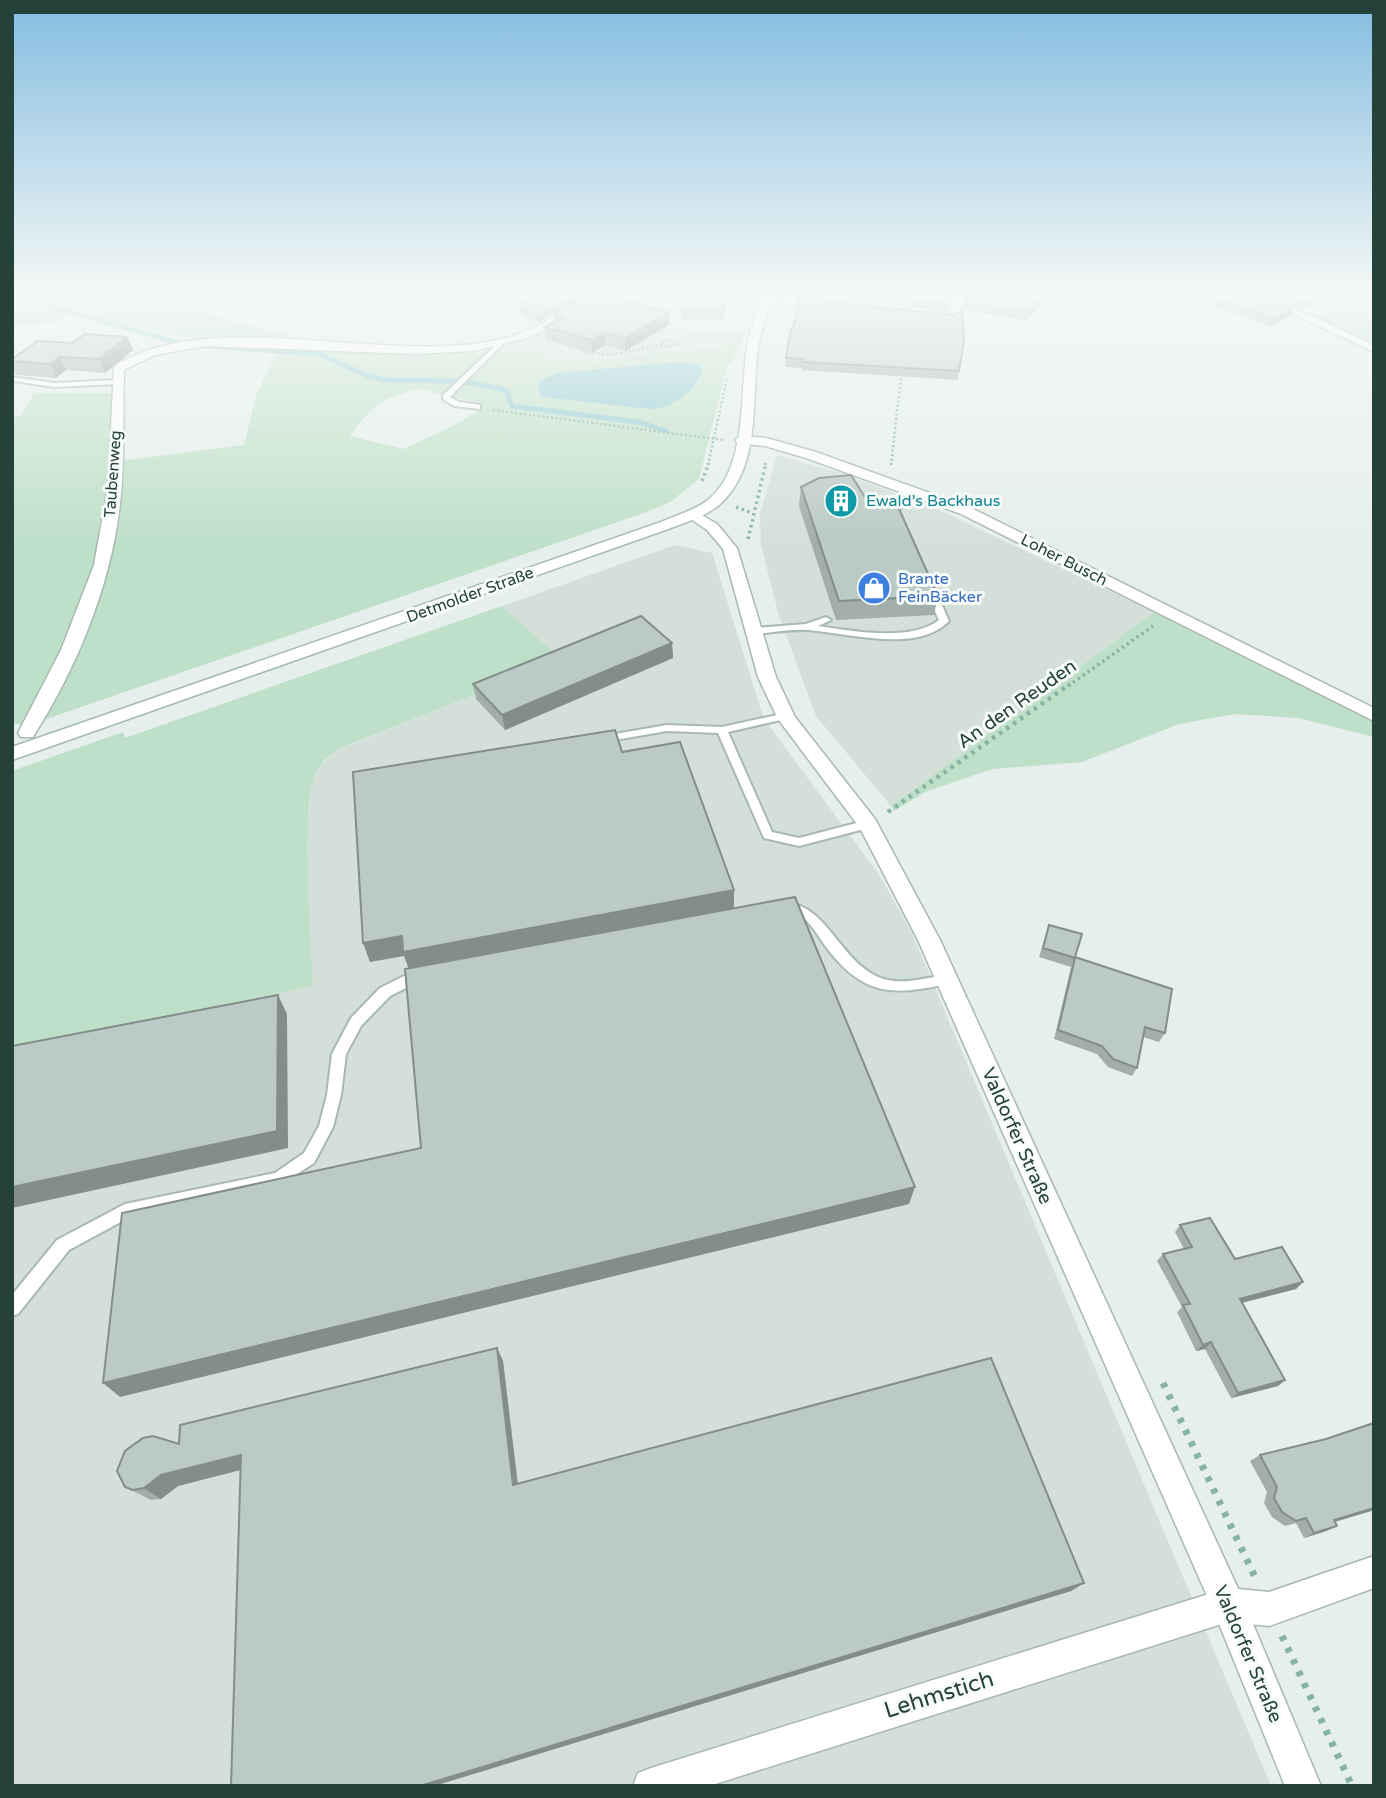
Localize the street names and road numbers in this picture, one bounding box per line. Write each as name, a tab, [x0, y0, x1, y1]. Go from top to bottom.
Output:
street label: Taubenweg	[100, 430, 126, 518]
street label: Loher Busch	[1017, 530, 1111, 590]
street label: Detmolder Straße	[404, 563, 536, 627]
street label: An den Reuden	[953, 655, 1081, 753]
street label: Valdorfer Straße	[977, 1064, 1057, 1208]
street label: Valdorfer Straße	[1209, 1582, 1287, 1726]
street label: Lehmstich	[881, 1665, 997, 1725]

